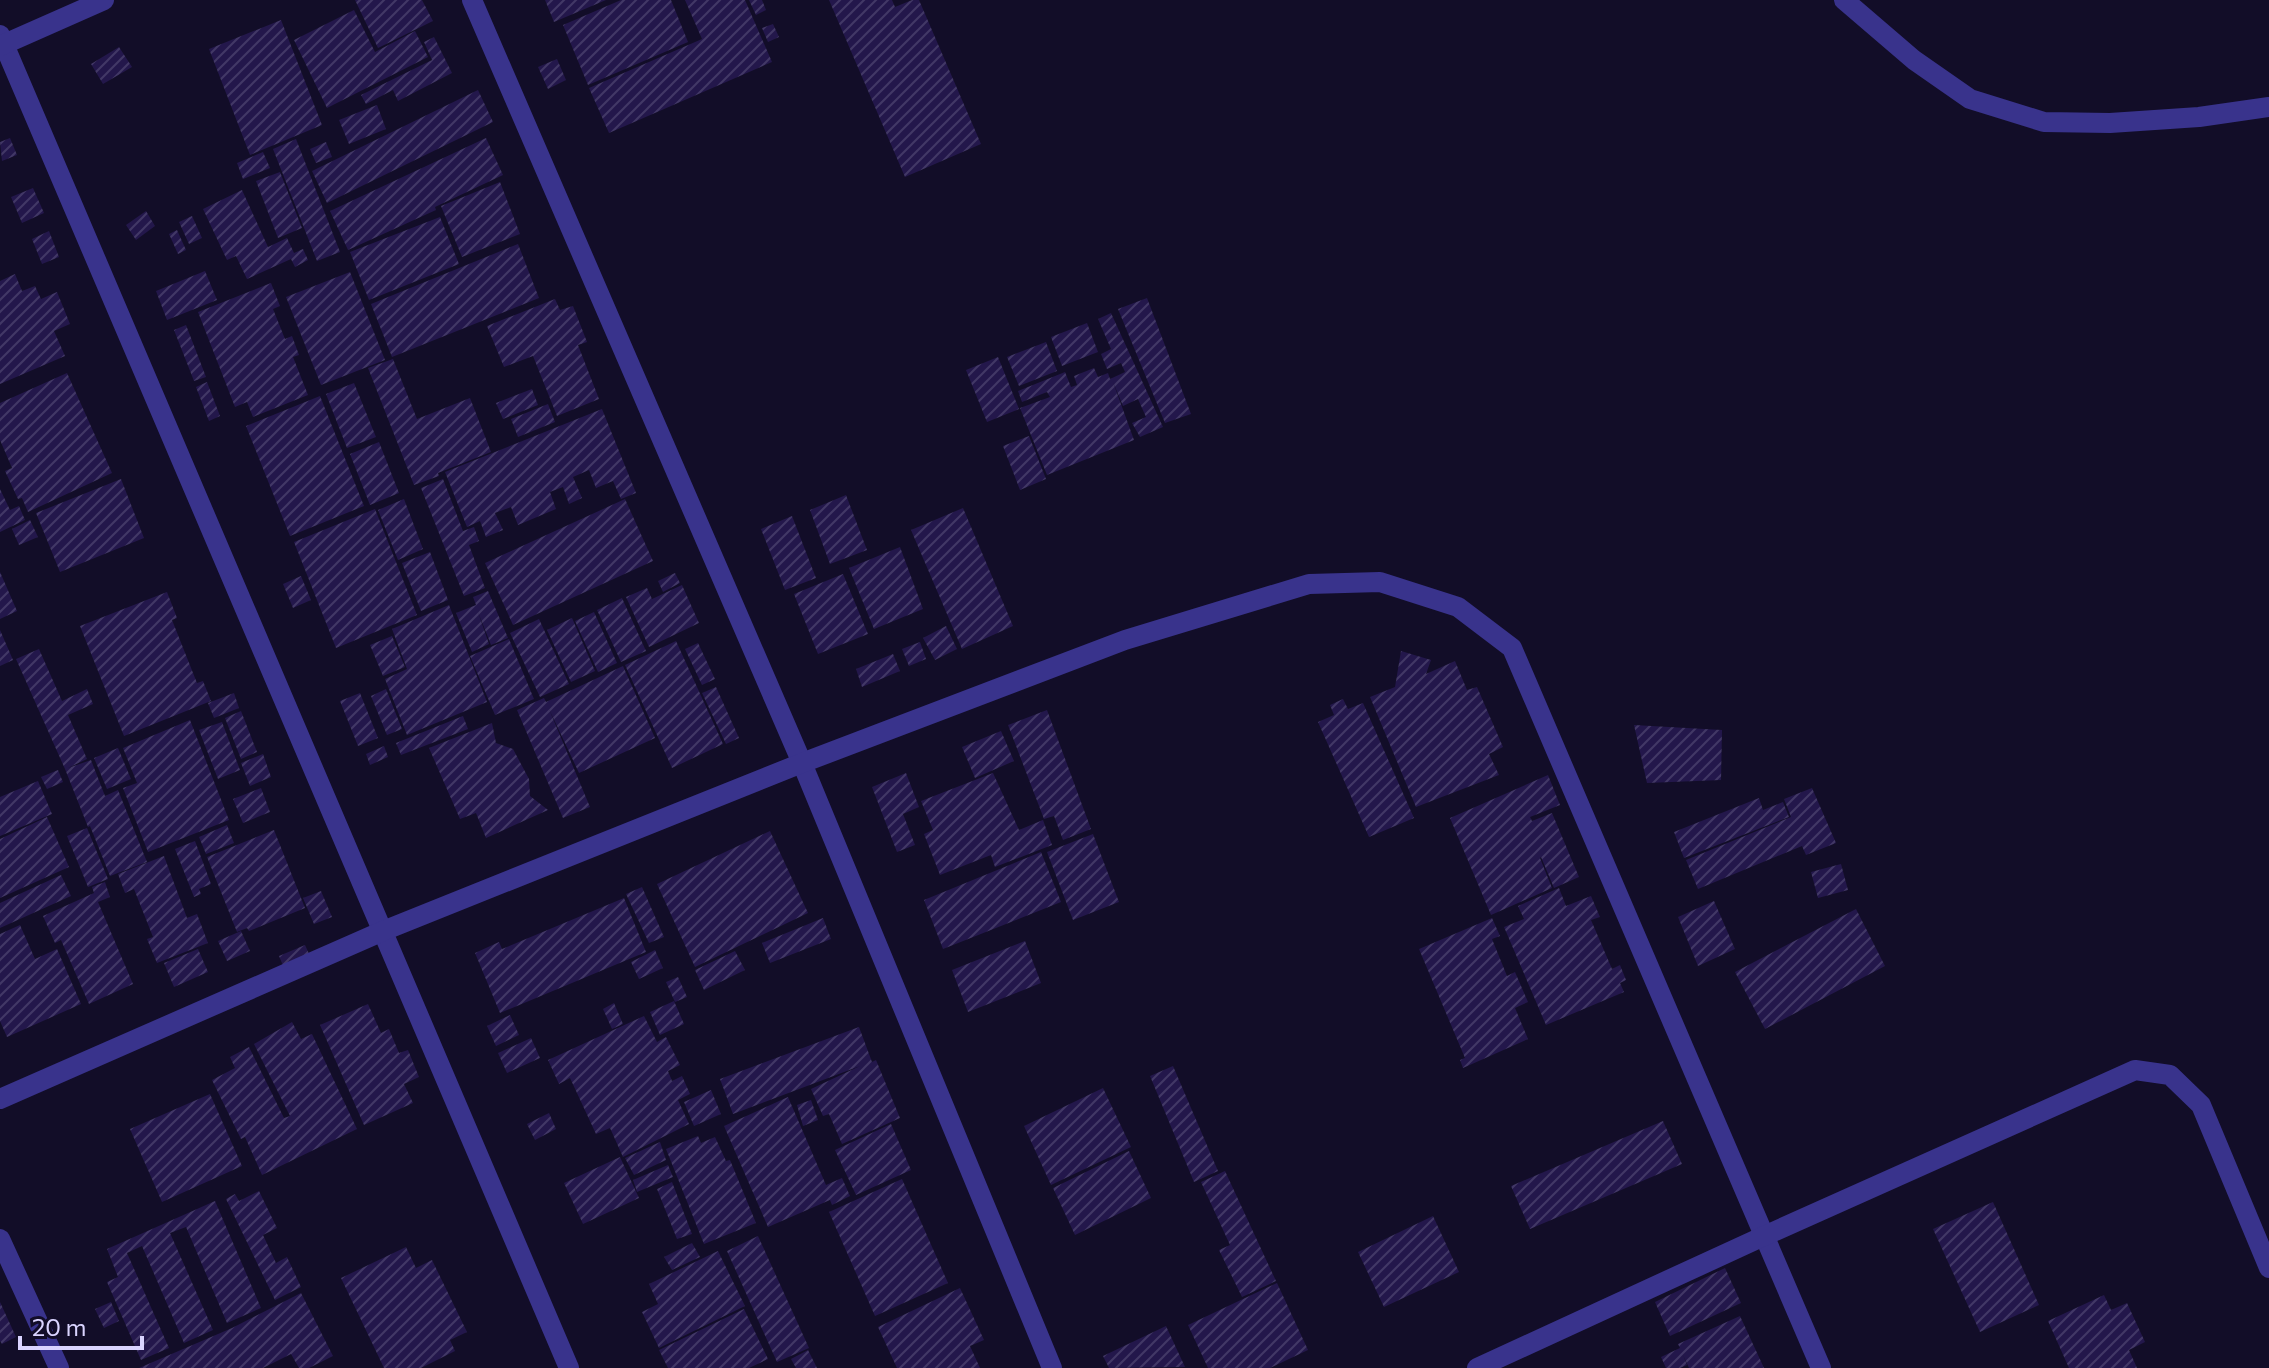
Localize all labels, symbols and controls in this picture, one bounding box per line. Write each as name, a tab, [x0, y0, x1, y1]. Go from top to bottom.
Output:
scale bar	[20, 1300, 142, 1350]
text: 20 m	[32, 1312, 86, 1341]

